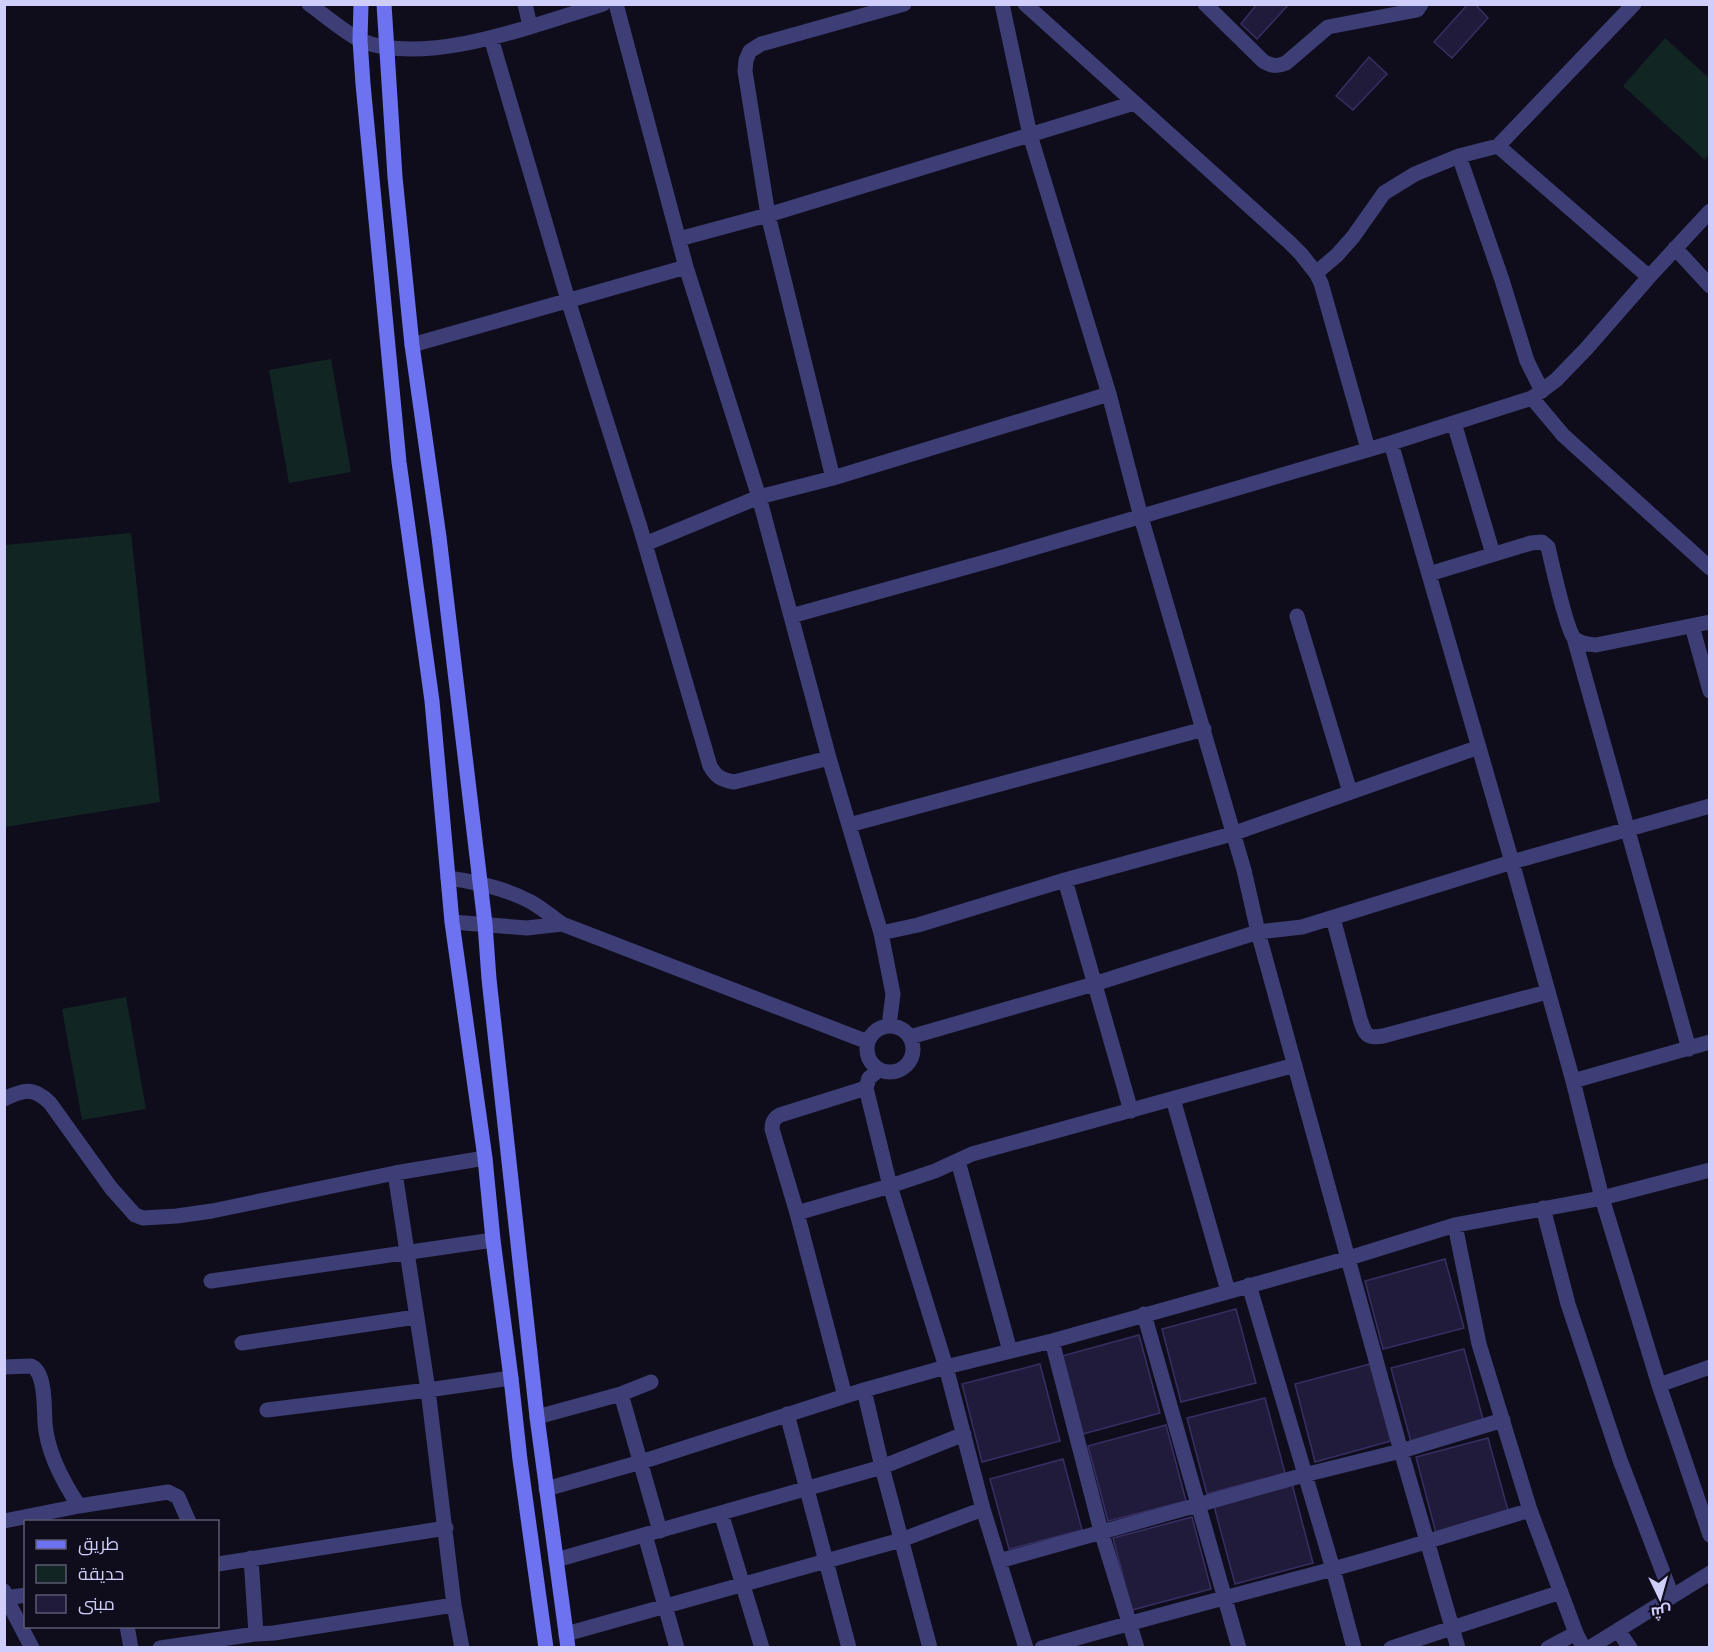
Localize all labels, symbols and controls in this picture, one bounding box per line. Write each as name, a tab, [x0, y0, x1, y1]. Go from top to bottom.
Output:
legend	[24, 1520, 219, 1628]
text: طريق	[78, 1534, 119, 1556]
text: حديقة	[78, 1564, 124, 1585]
north arrow	[1630, 1568, 1690, 1628]
text: مبنى	[78, 1594, 115, 1615]
text: ش	[1650, 1601, 1672, 1622]

